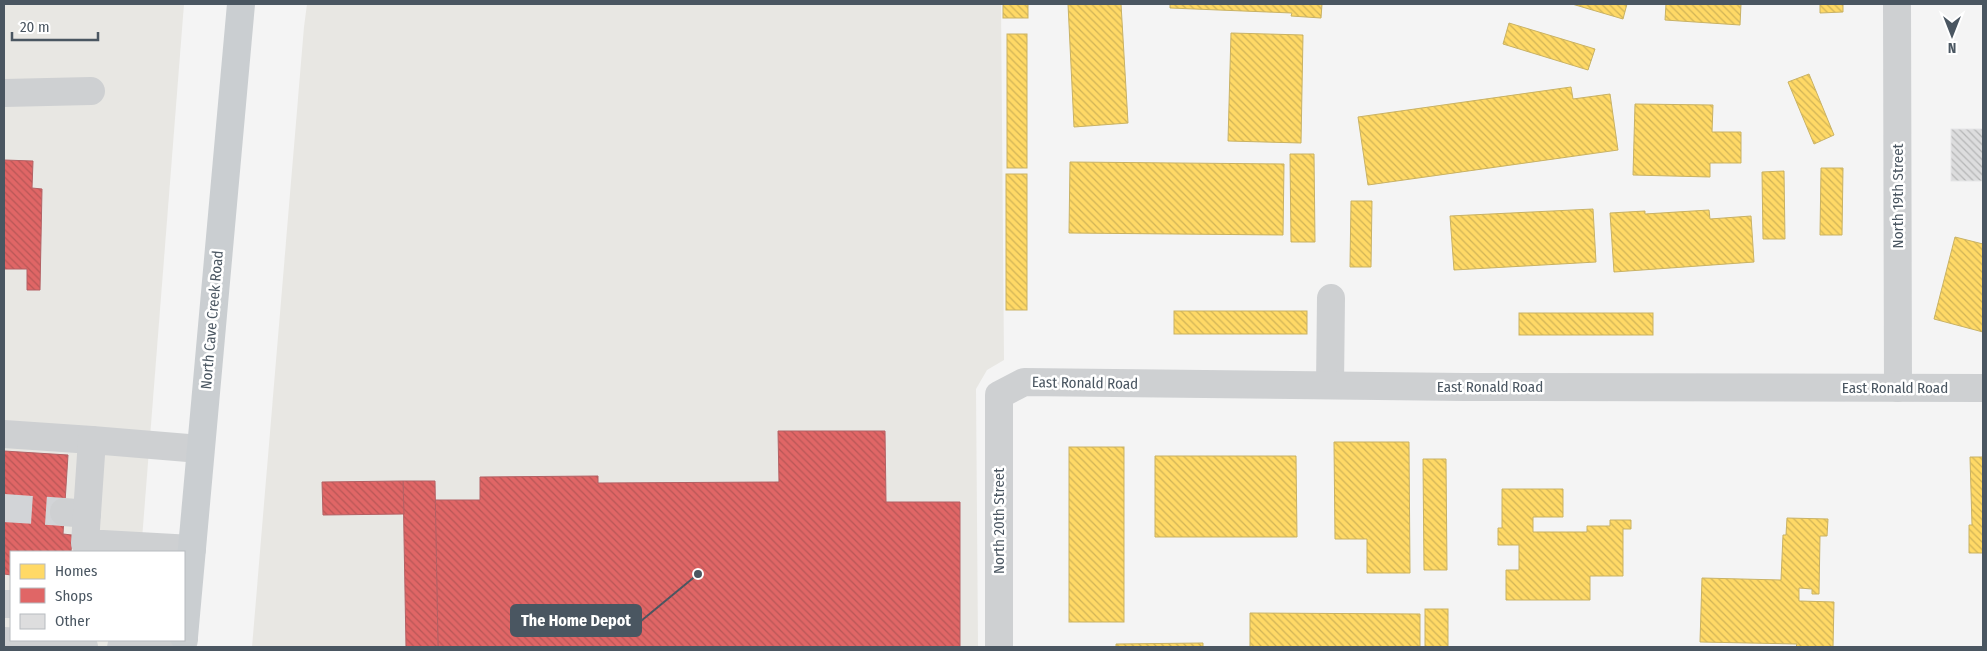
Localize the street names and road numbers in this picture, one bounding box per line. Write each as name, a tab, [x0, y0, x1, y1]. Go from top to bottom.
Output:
street label: North 19th Street	[1889, 143, 1907, 248]
street label: North Cave Creek Road	[197, 250, 227, 390]
street label: East Ronald Road	[1032, 373, 1138, 393]
street label: East Ronald Road	[1437, 378, 1543, 396]
street label: East Ronald Road	[1842, 379, 1948, 397]
street label: North 20th Street	[990, 468, 1008, 574]

